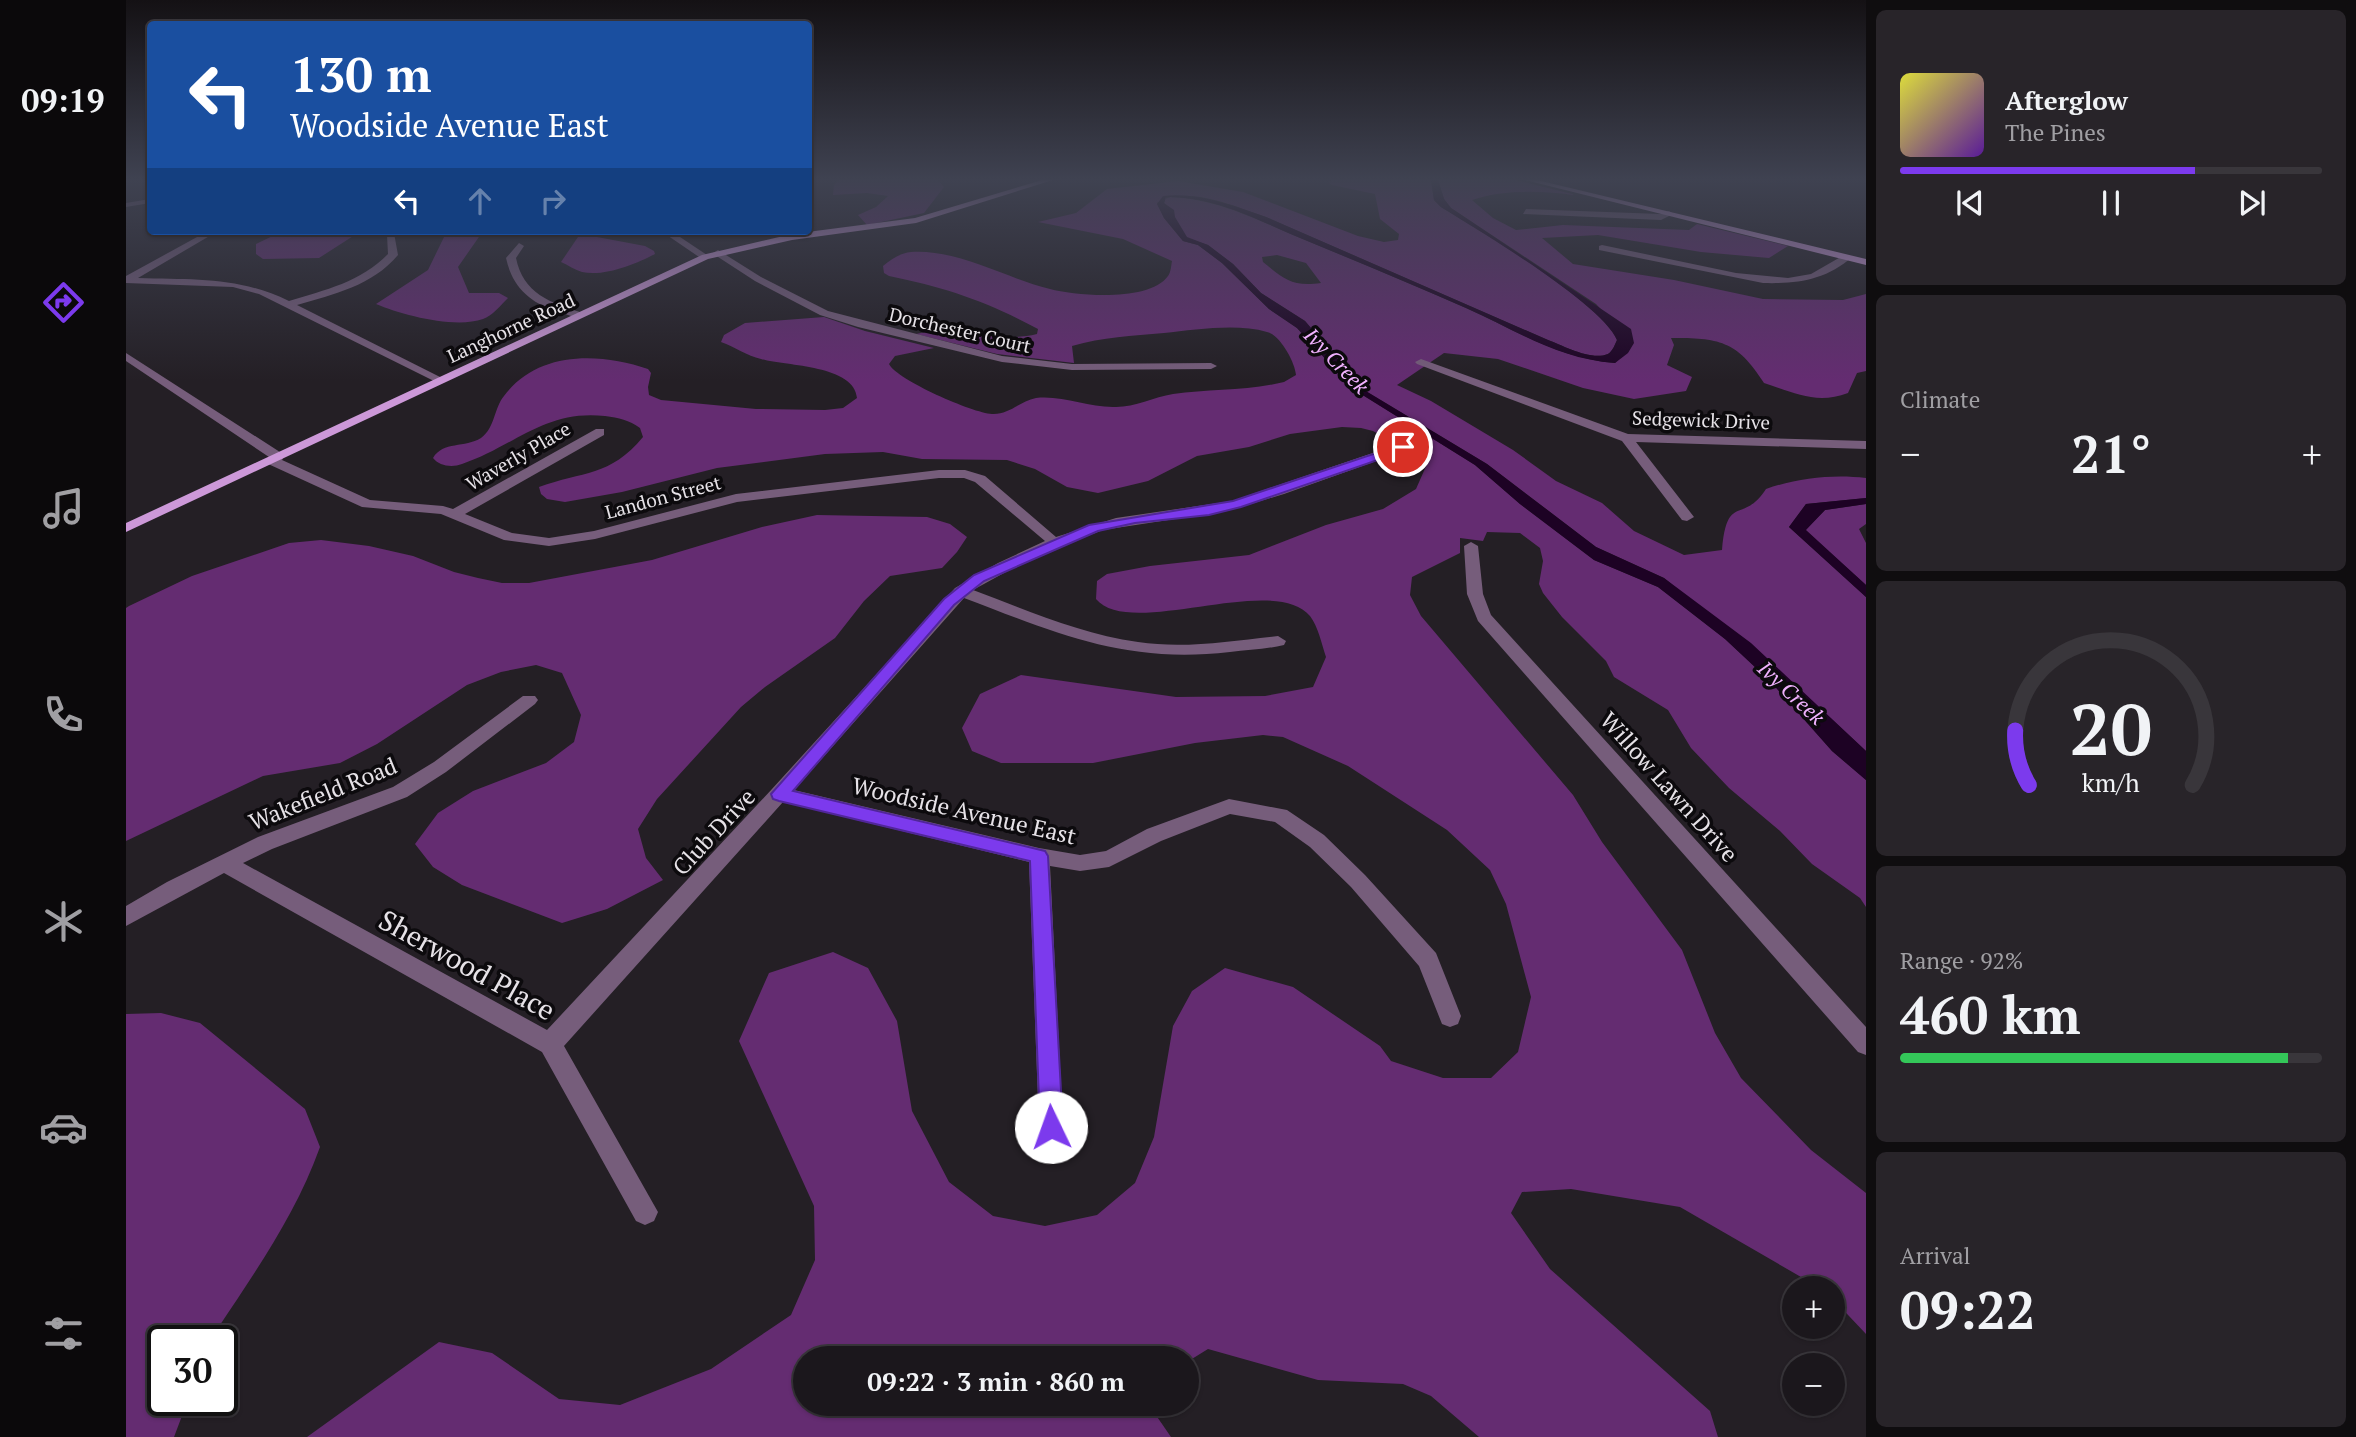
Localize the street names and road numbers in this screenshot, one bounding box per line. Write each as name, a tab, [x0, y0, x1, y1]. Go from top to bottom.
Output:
street label: Langhorne Road	[443, 287, 579, 368]
street label: Dorchester Court	[887, 301, 1034, 358]
street label: Sedgewick Drive	[1632, 405, 1770, 434]
street label: Waverly Place	[461, 416, 575, 496]
street label: Landon Street	[602, 469, 724, 524]
street label: Willow Lawn Drive	[1594, 705, 1745, 868]
street label: Wakefield Road	[244, 750, 401, 837]
street label: Woodside Avenue East	[849, 770, 1080, 851]
street label: Club Drive	[665, 782, 762, 882]
street label: Sherwood Place	[373, 901, 562, 1028]

